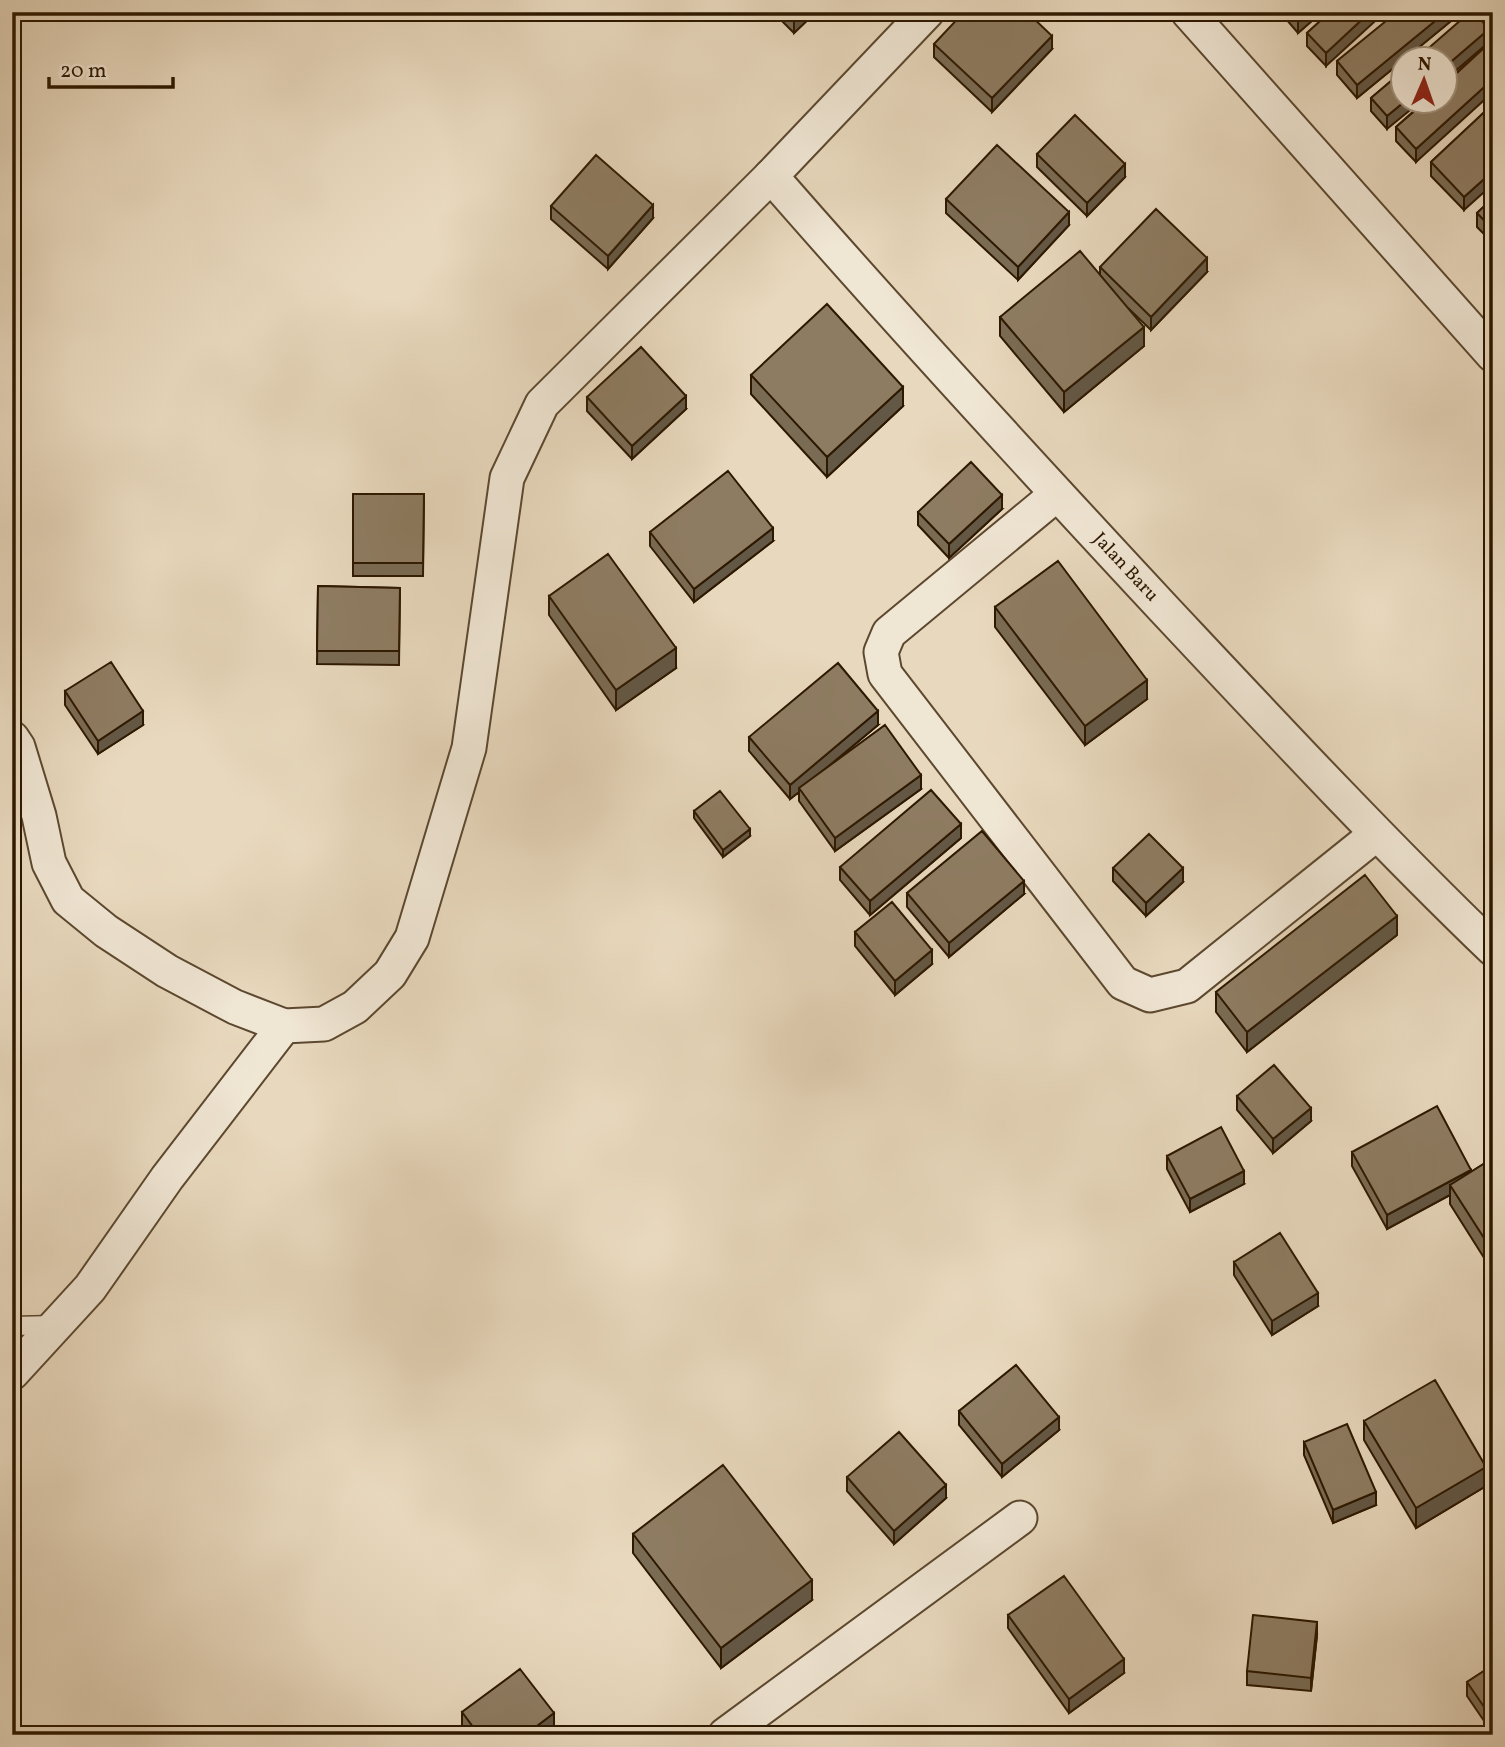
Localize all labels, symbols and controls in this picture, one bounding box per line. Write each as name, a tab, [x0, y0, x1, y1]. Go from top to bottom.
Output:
scale bar	[49, 46, 173, 90]
north arrow	[1390, 46, 1460, 116]
text: N	[1417, 52, 1432, 78]
text: 20 m	[60, 57, 106, 86]
street label: Jalan Baru	[1087, 527, 1164, 608]

